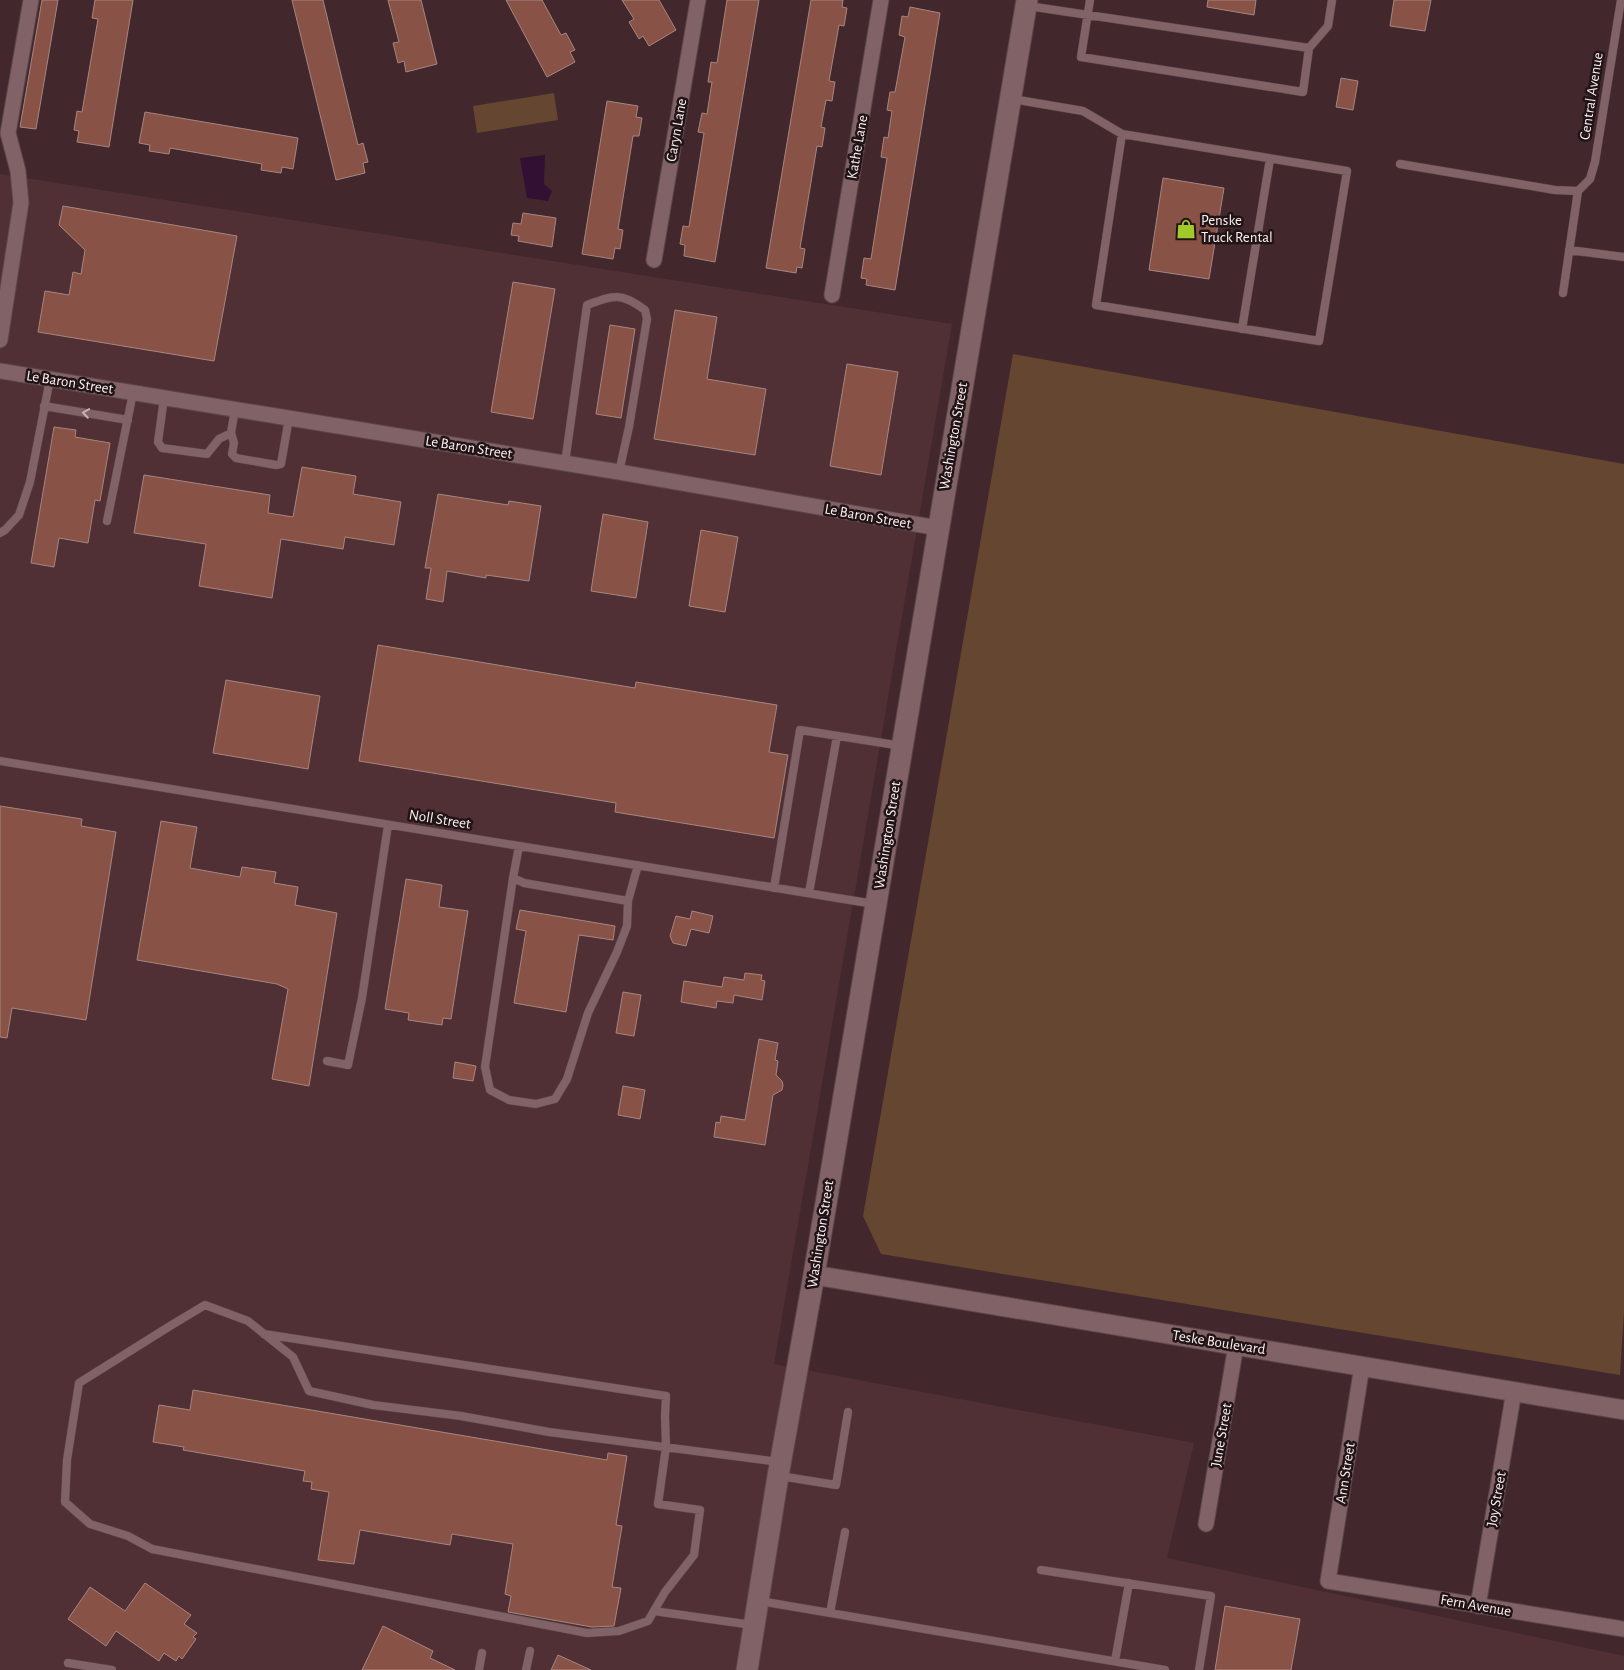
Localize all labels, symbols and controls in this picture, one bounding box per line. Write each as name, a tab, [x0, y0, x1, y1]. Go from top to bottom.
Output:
street label: Central Avenue	[1577, 51, 1606, 141]
street label: Caryn Lane	[664, 97, 689, 163]
street label: Kathe Lane	[844, 114, 871, 180]
place label: Penske Truck Rental	[1201, 213, 1273, 245]
shop icon: Penske Truck Rental	[1175, 218, 1197, 240]
street label: Le Baron Street	[25, 368, 115, 397]
street label: Washington Street	[937, 381, 970, 491]
one-way arrow	[82, 408, 90, 418]
street label: Le Baron Street	[424, 433, 514, 462]
street label: Le Baron Street	[823, 501, 913, 532]
street label: Washington Street	[872, 780, 903, 890]
street label: Noll Street	[408, 807, 472, 832]
street label: Washington Street	[805, 1179, 836, 1289]
street label: Teske Boulevard	[1171, 1328, 1267, 1357]
street label: June Street	[1209, 1402, 1235, 1468]
street label: Ann Street	[1333, 1441, 1358, 1505]
street label: Joy Street	[1484, 1470, 1509, 1528]
street label: Fern Avenue	[1439, 1592, 1513, 1619]

